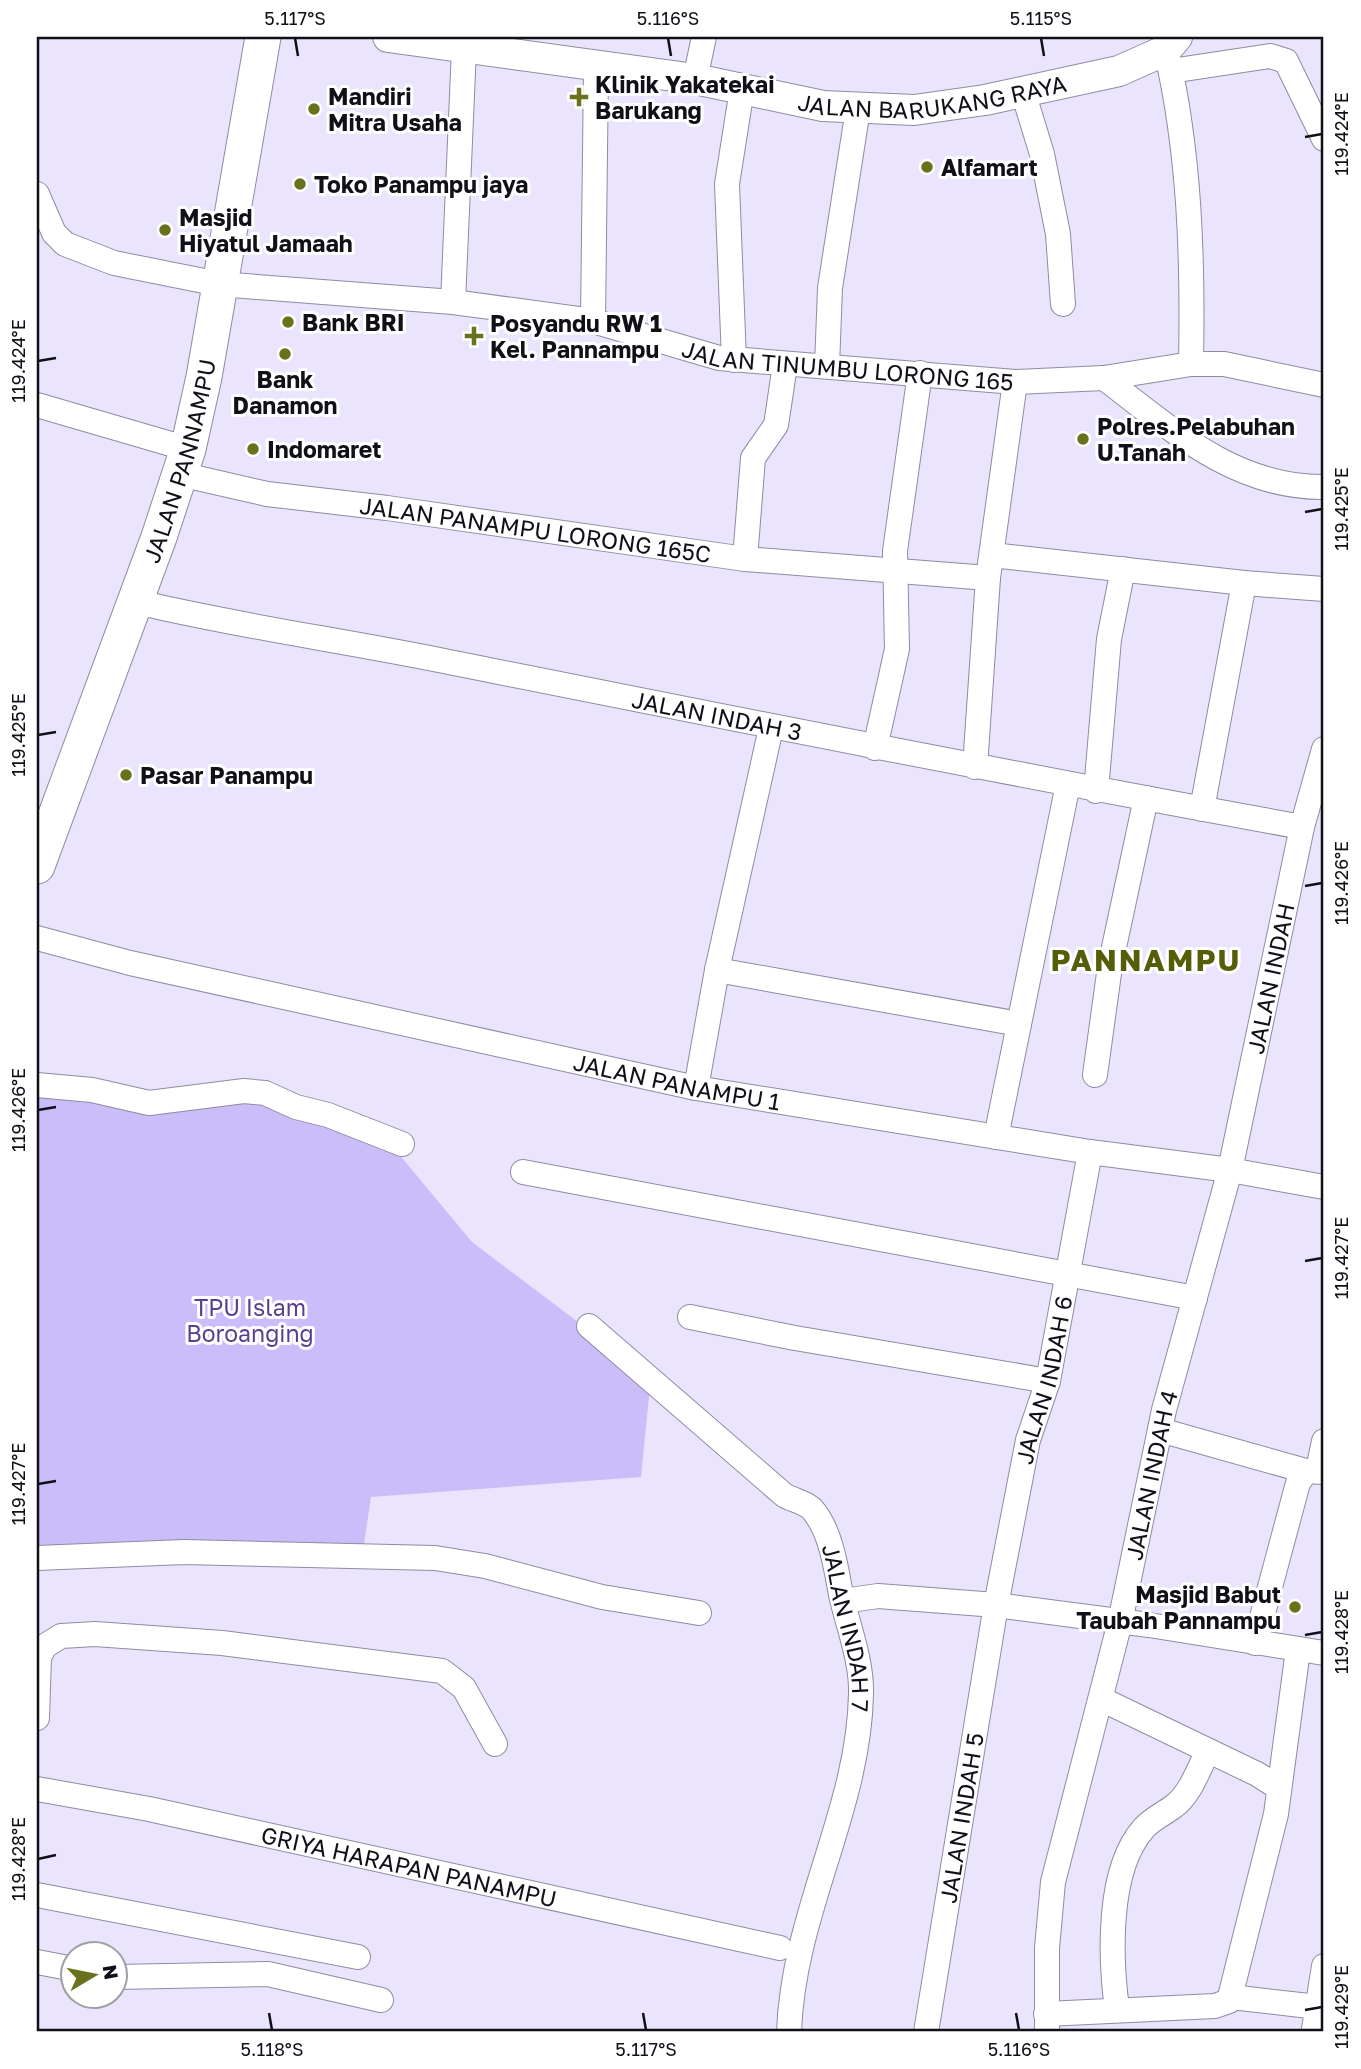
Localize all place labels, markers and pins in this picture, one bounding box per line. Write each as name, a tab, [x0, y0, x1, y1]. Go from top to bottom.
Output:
place label: Klinik Yakatekai Barukang	[595, 70, 774, 124]
place label: Mandiri Mitra Usaha	[328, 82, 462, 136]
marker: Klinik Yakatekai Barukang	[569, 87, 589, 107]
marker: Mandiri Mitra Usaha	[306, 101, 322, 117]
place label: Alfamart	[941, 153, 1038, 181]
marker: Alfamart	[919, 159, 935, 175]
place label: Toko Panampu jaya	[314, 170, 528, 198]
marker: Toko Panampu jaya	[292, 176, 308, 192]
place label: Masjid Hiyatul Jamaah	[179, 203, 353, 257]
marker: Masjid Hiyatul Jamaah	[157, 222, 173, 238]
place label: Bank BRI	[302, 308, 405, 336]
place label: Posyandu RW 1 Kel. Pannampu	[490, 309, 662, 363]
marker: Bank BRI	[280, 314, 296, 330]
marker: Posyandu RW 1 Kel. Pannampu	[464, 326, 484, 346]
marker: Bank Danamon	[277, 346, 293, 362]
place label: Bank Danamon	[233, 365, 337, 419]
place label: Polres.Pelabuhan U.Tanah	[1097, 412, 1295, 466]
marker: Polres.Pelabuhan U.Tanah	[1075, 431, 1091, 447]
place label: Indomaret	[267, 435, 381, 463]
marker: Indomaret	[245, 441, 261, 457]
place label: Pasar Panampu	[140, 761, 313, 789]
marker: Pasar Panampu	[118, 767, 134, 783]
place label: Masjid Babut Taubah Pannampu	[1076, 1580, 1281, 1634]
marker: Masjid Babut Taubah Pannampu	[1287, 1599, 1303, 1615]

